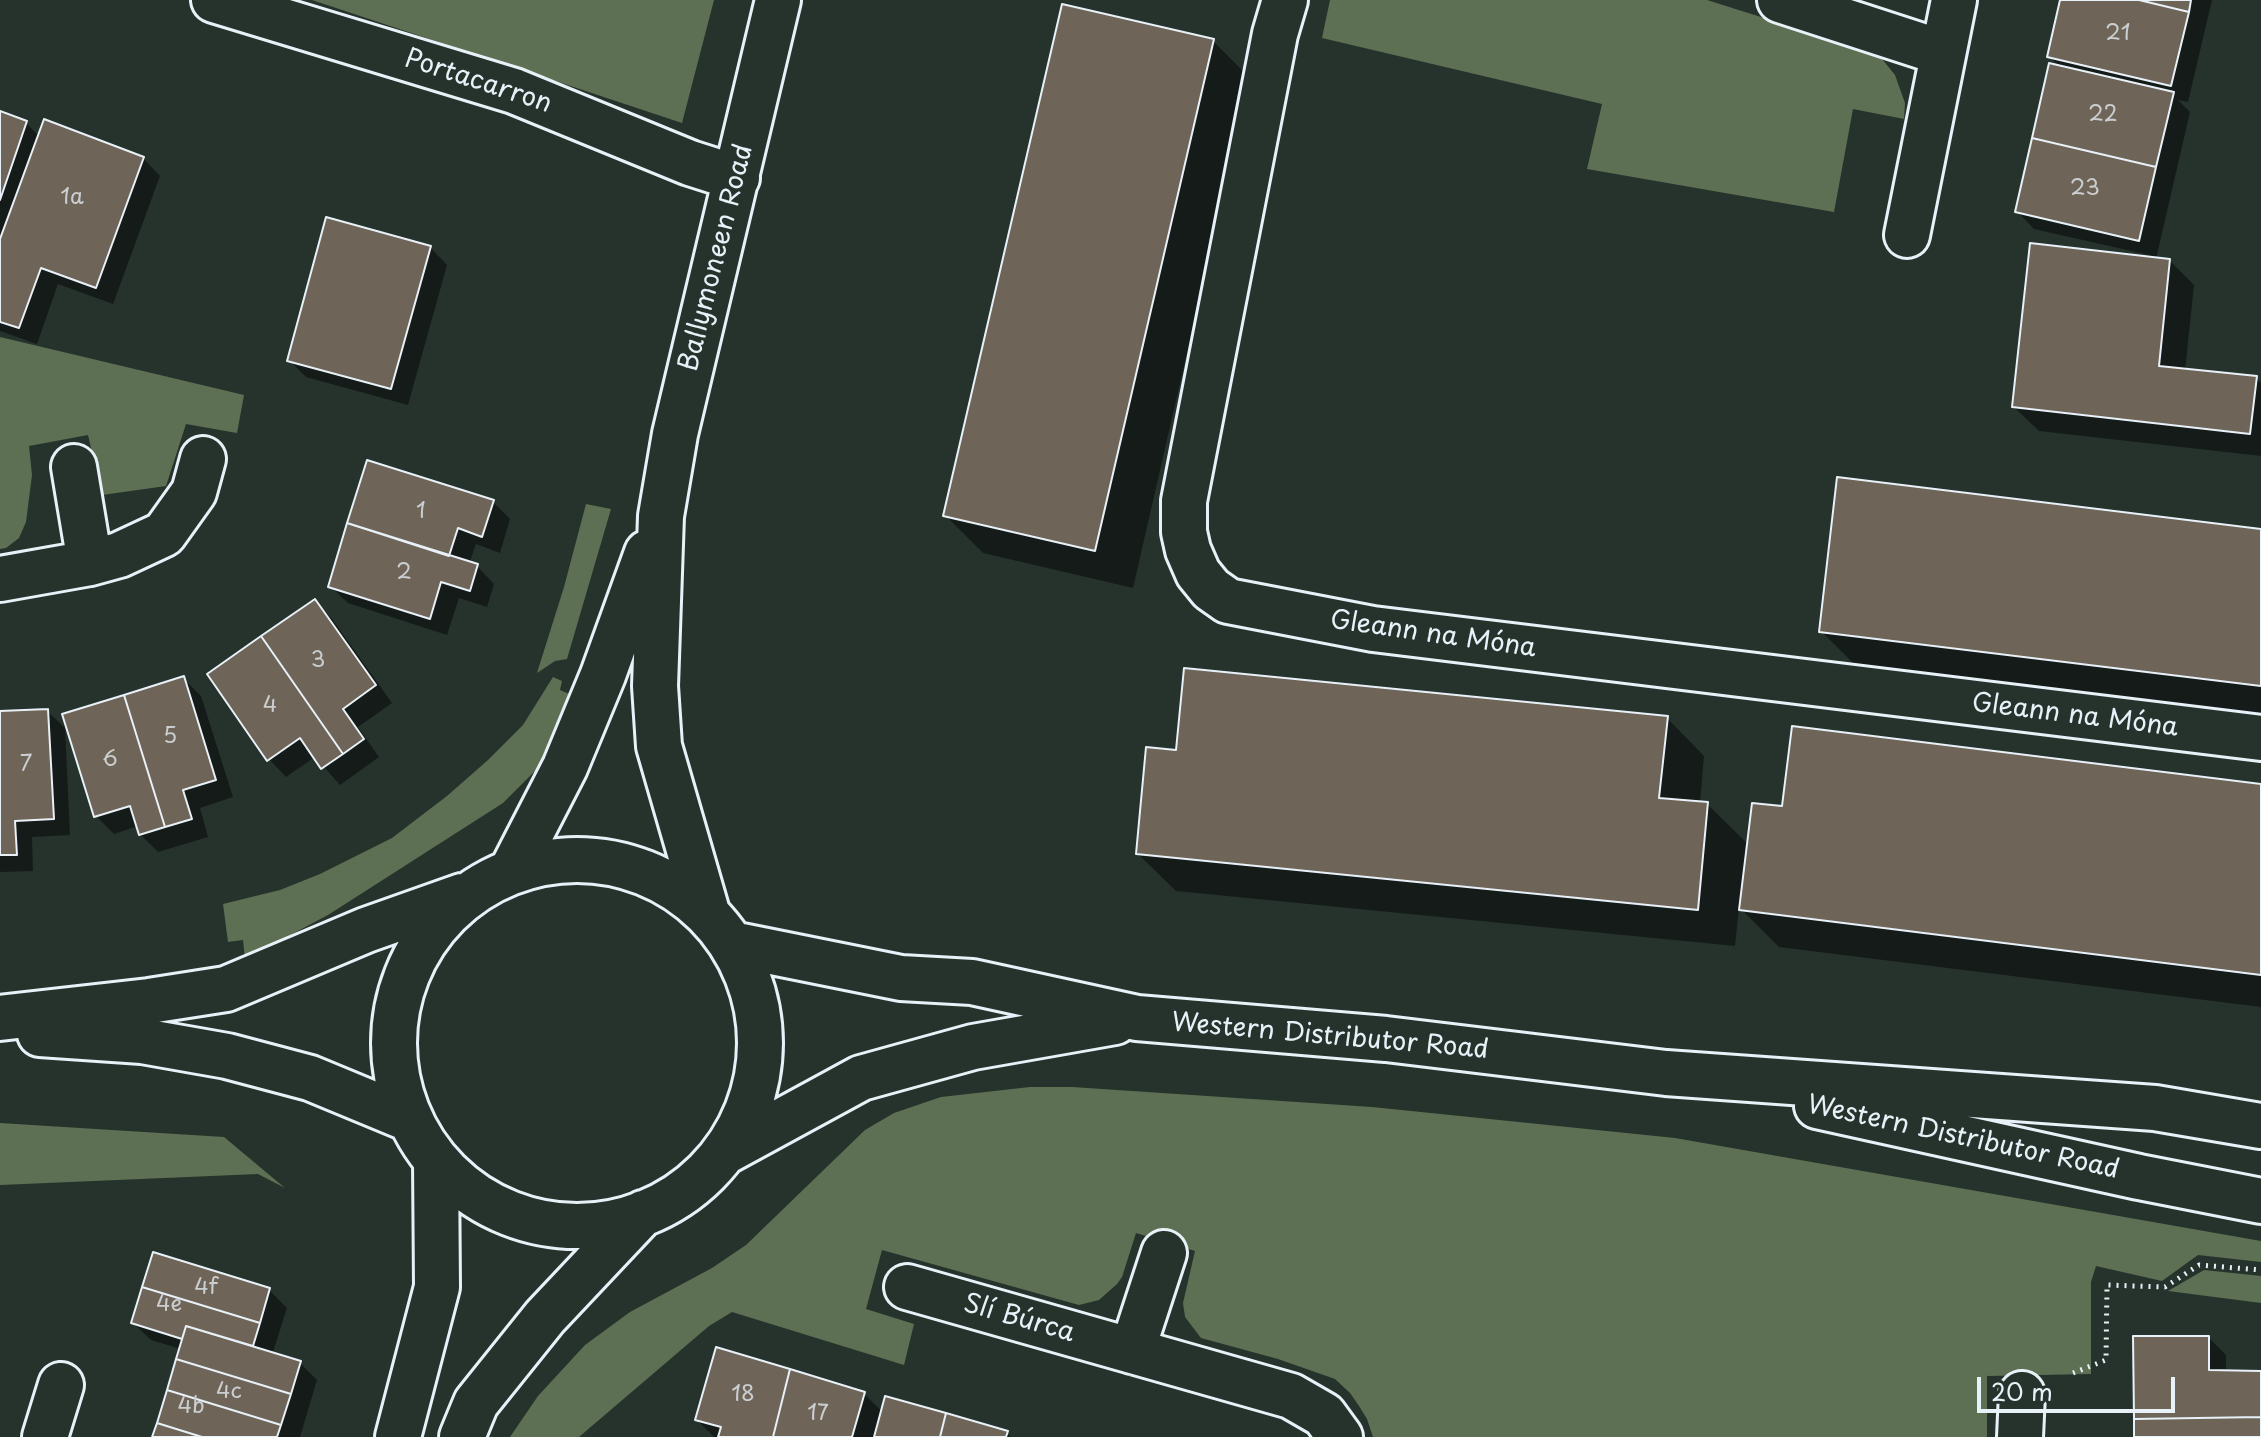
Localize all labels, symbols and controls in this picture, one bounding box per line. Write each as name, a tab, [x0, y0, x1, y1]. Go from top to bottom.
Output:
house number: 21	[2105, 21, 2131, 47]
street label: Portacarron	[401, 44, 555, 120]
house number: 22	[2088, 102, 2118, 128]
street label: Ballymoneen Road	[674, 141, 760, 375]
house number: 23	[2070, 176, 2100, 202]
house number: 1a	[60, 185, 84, 211]
house number: 1	[416, 499, 426, 525]
house number: 2	[396, 560, 412, 586]
street label: Gleann na Móna	[1328, 605, 1538, 665]
house number: 3	[311, 648, 325, 674]
street label: Gleann na Móna	[1970, 688, 2180, 744]
house number: 4	[263, 693, 277, 719]
house number: 5	[163, 724, 177, 750]
house number: 6	[102, 747, 118, 773]
house number: 7	[20, 752, 32, 778]
street label: Western Distributor Road	[1170, 1008, 1490, 1066]
street label: Western Distributor Road	[1804, 1090, 2122, 1186]
house number: 4f	[194, 1275, 218, 1301]
street label: Slí Búrca	[960, 1288, 1078, 1350]
house number: 4e	[156, 1292, 182, 1318]
scale bar	[1981, 1361, 2179, 1411]
text: 20 m	[1991, 1373, 2053, 1409]
house number: 4c	[216, 1379, 242, 1405]
house number: 18	[731, 1382, 755, 1408]
house number: 4b	[177, 1394, 205, 1420]
house number: 17	[807, 1401, 829, 1427]

